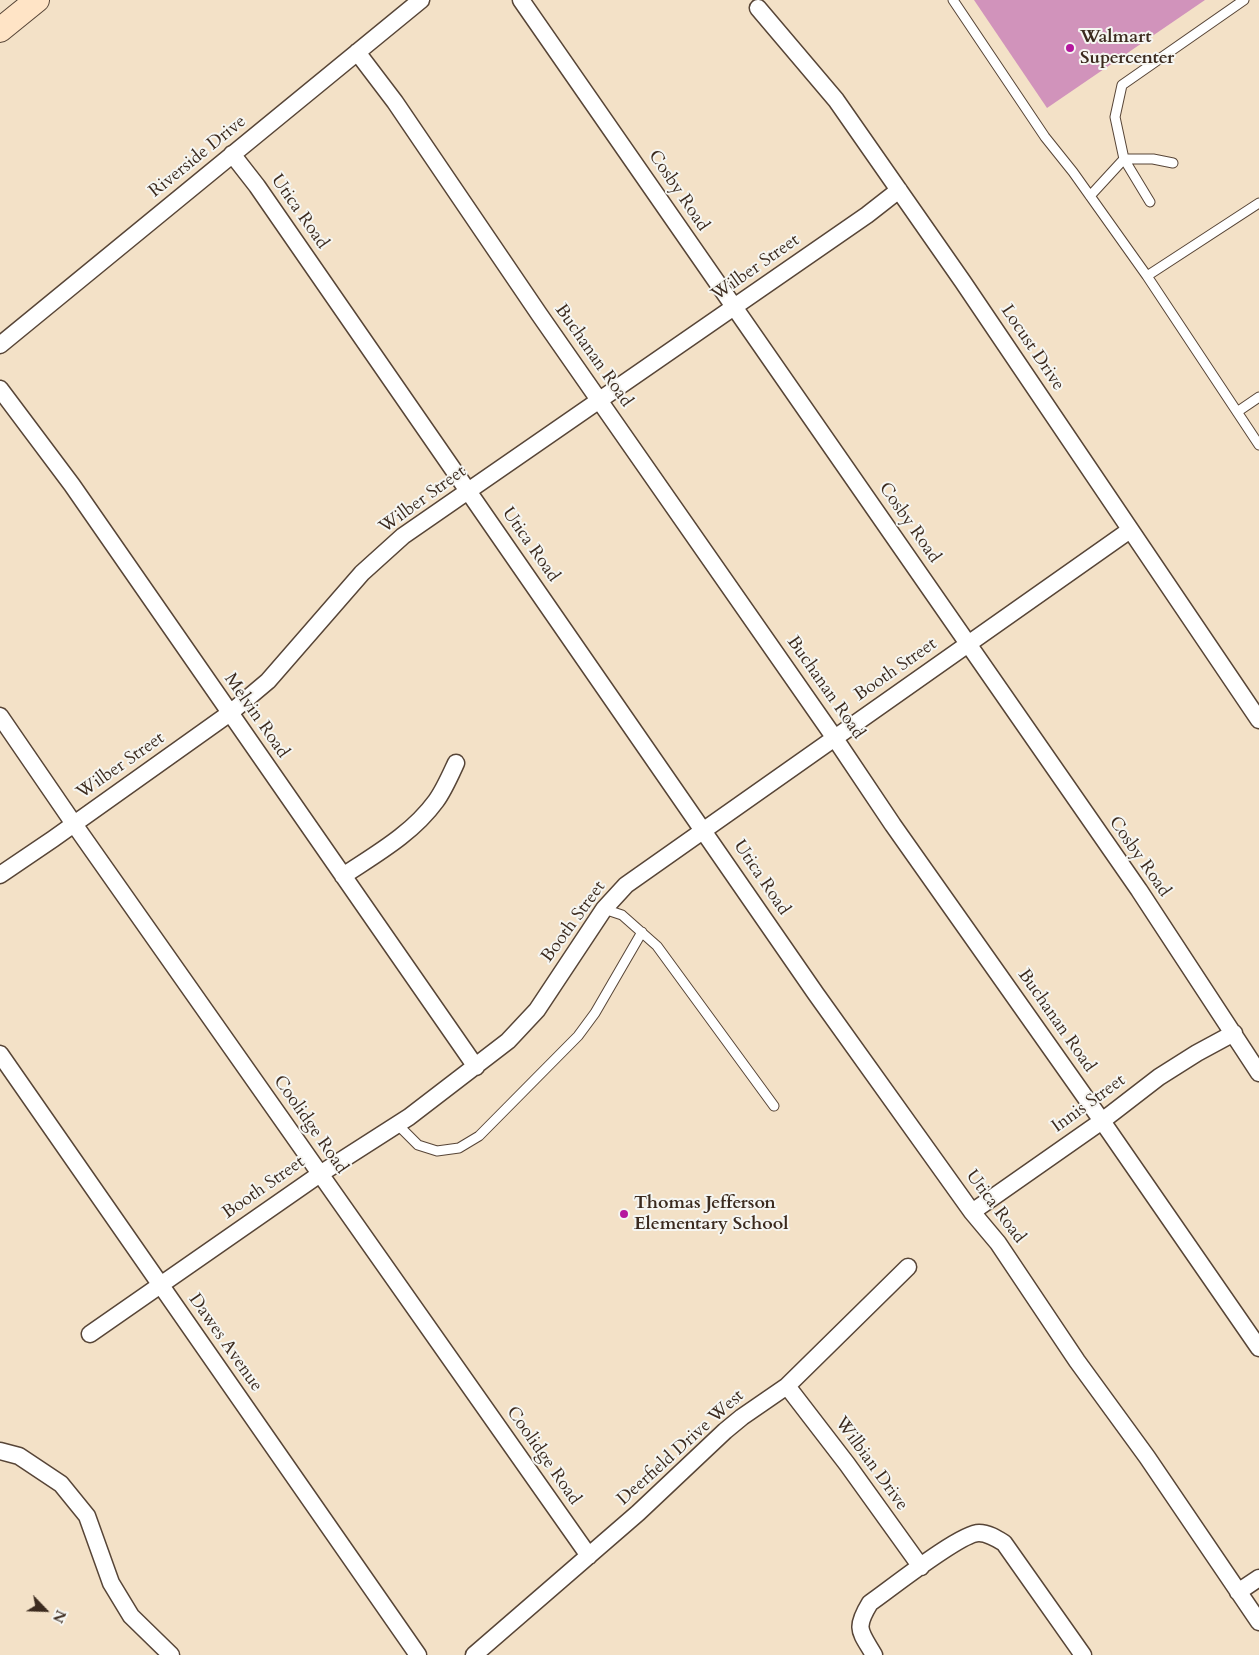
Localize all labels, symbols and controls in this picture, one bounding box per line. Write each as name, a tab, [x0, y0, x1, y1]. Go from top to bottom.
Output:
place label: Walmart Supercenter	[1080, 27, 1174, 70]
marker: Walmart Supercenter	[1064, 42, 1076, 54]
street label: Riverside Drive	[145, 111, 251, 203]
street label: Cosby Road	[643, 146, 713, 236]
street label: Utica Road	[266, 171, 332, 253]
street label: Wilber Street	[708, 230, 804, 306]
street label: Buchanan Road	[550, 300, 636, 412]
street label: Locust Drive	[995, 301, 1069, 395]
street label: Wilber Street	[375, 461, 471, 539]
street label: Cosby Road	[873, 479, 945, 567]
street label: Utica Road	[497, 504, 563, 586]
street label: Buchanan Road	[782, 632, 868, 744]
street label: Booth Street	[851, 634, 941, 706]
street label: Melvin Road	[219, 669, 293, 763]
street label: Wilber Street	[73, 728, 169, 804]
street label: Cosby Road	[1103, 813, 1175, 901]
street label: Utica Road	[728, 836, 794, 920]
street label: Booth Street	[537, 877, 611, 967]
street label: Buchanan Road	[1013, 965, 1099, 1077]
street label: Innis Street	[1048, 1070, 1130, 1138]
street label: Coolidge Road	[268, 1072, 352, 1178]
street label: Booth Street	[219, 1152, 309, 1224]
street label: Utica Road	[961, 1166, 1029, 1248]
place label: Thomas Jefferson Elementary School	[634, 1193, 788, 1236]
marker: Thomas Jefferson Elementary School	[618, 1208, 630, 1220]
street label: Dawes Avenue	[183, 1290, 267, 1396]
street label: Deerfield Drive West	[613, 1385, 749, 1511]
street label: Coolidge Road	[501, 1403, 585, 1509]
street label: Wilbian Drive	[830, 1413, 912, 1515]
north arrow	[20, 1585, 70, 1635]
text: N	[48, 1607, 70, 1626]

